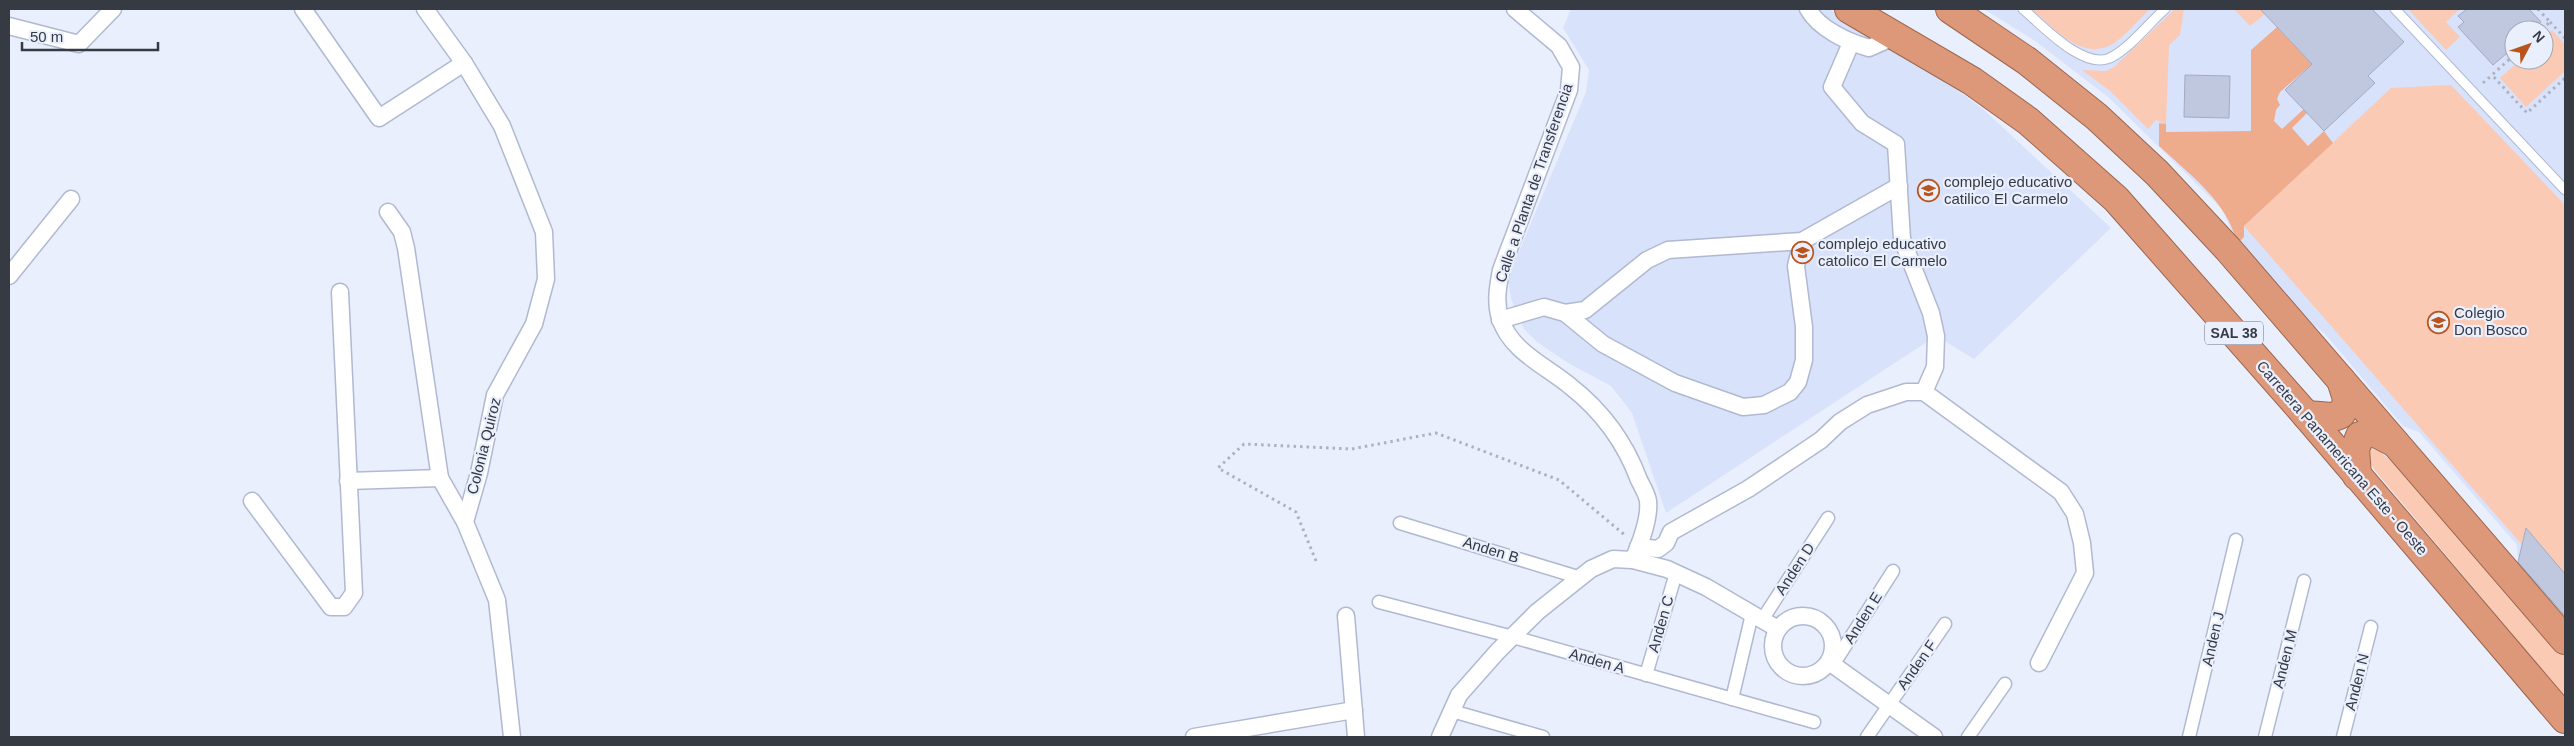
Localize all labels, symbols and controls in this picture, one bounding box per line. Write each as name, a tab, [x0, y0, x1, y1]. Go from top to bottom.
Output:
scale bar	[22, 20, 159, 52]
north arrow	[2504, 20, 2554, 70]
text: N	[2529, 27, 2548, 46]
text: 50 m	[30, 28, 63, 45]
street label: Calle a Planta de Transferencia	[1491, 81, 1576, 285]
place label: complejo educativo catilico El Carmelo	[1944, 173, 2072, 207]
school or university icon: complejo educativo catilico El Carmelo	[1916, 179, 1940, 203]
place label: complejo educativo catolico El Carmelo	[1818, 235, 1947, 269]
school or university icon: complejo educativo catolico El Carmelo	[1790, 241, 1814, 265]
place label: Colegio Don Bosco	[2454, 304, 2527, 338]
school or university icon: Colegio Don Bosco	[2426, 310, 2450, 334]
road number: SAL 38	[2205, 322, 2263, 344]
street label: Carretera Panamericana Este - Oeste	[2253, 357, 2431, 558]
street label: Colonia Quiroz	[463, 396, 504, 496]
street label: Anden B	[1461, 533, 1521, 566]
street label: Anden D	[1772, 539, 1818, 598]
street label: Anden E	[1840, 589, 1885, 647]
street label: Anden C	[1644, 593, 1677, 654]
street label: Anden J	[2198, 610, 2227, 668]
street label: Anden M	[2269, 628, 2300, 690]
street label: Anden F	[1893, 637, 1940, 693]
street label: Anden A	[1568, 645, 1627, 677]
street label: Anden N	[2341, 652, 2372, 712]

